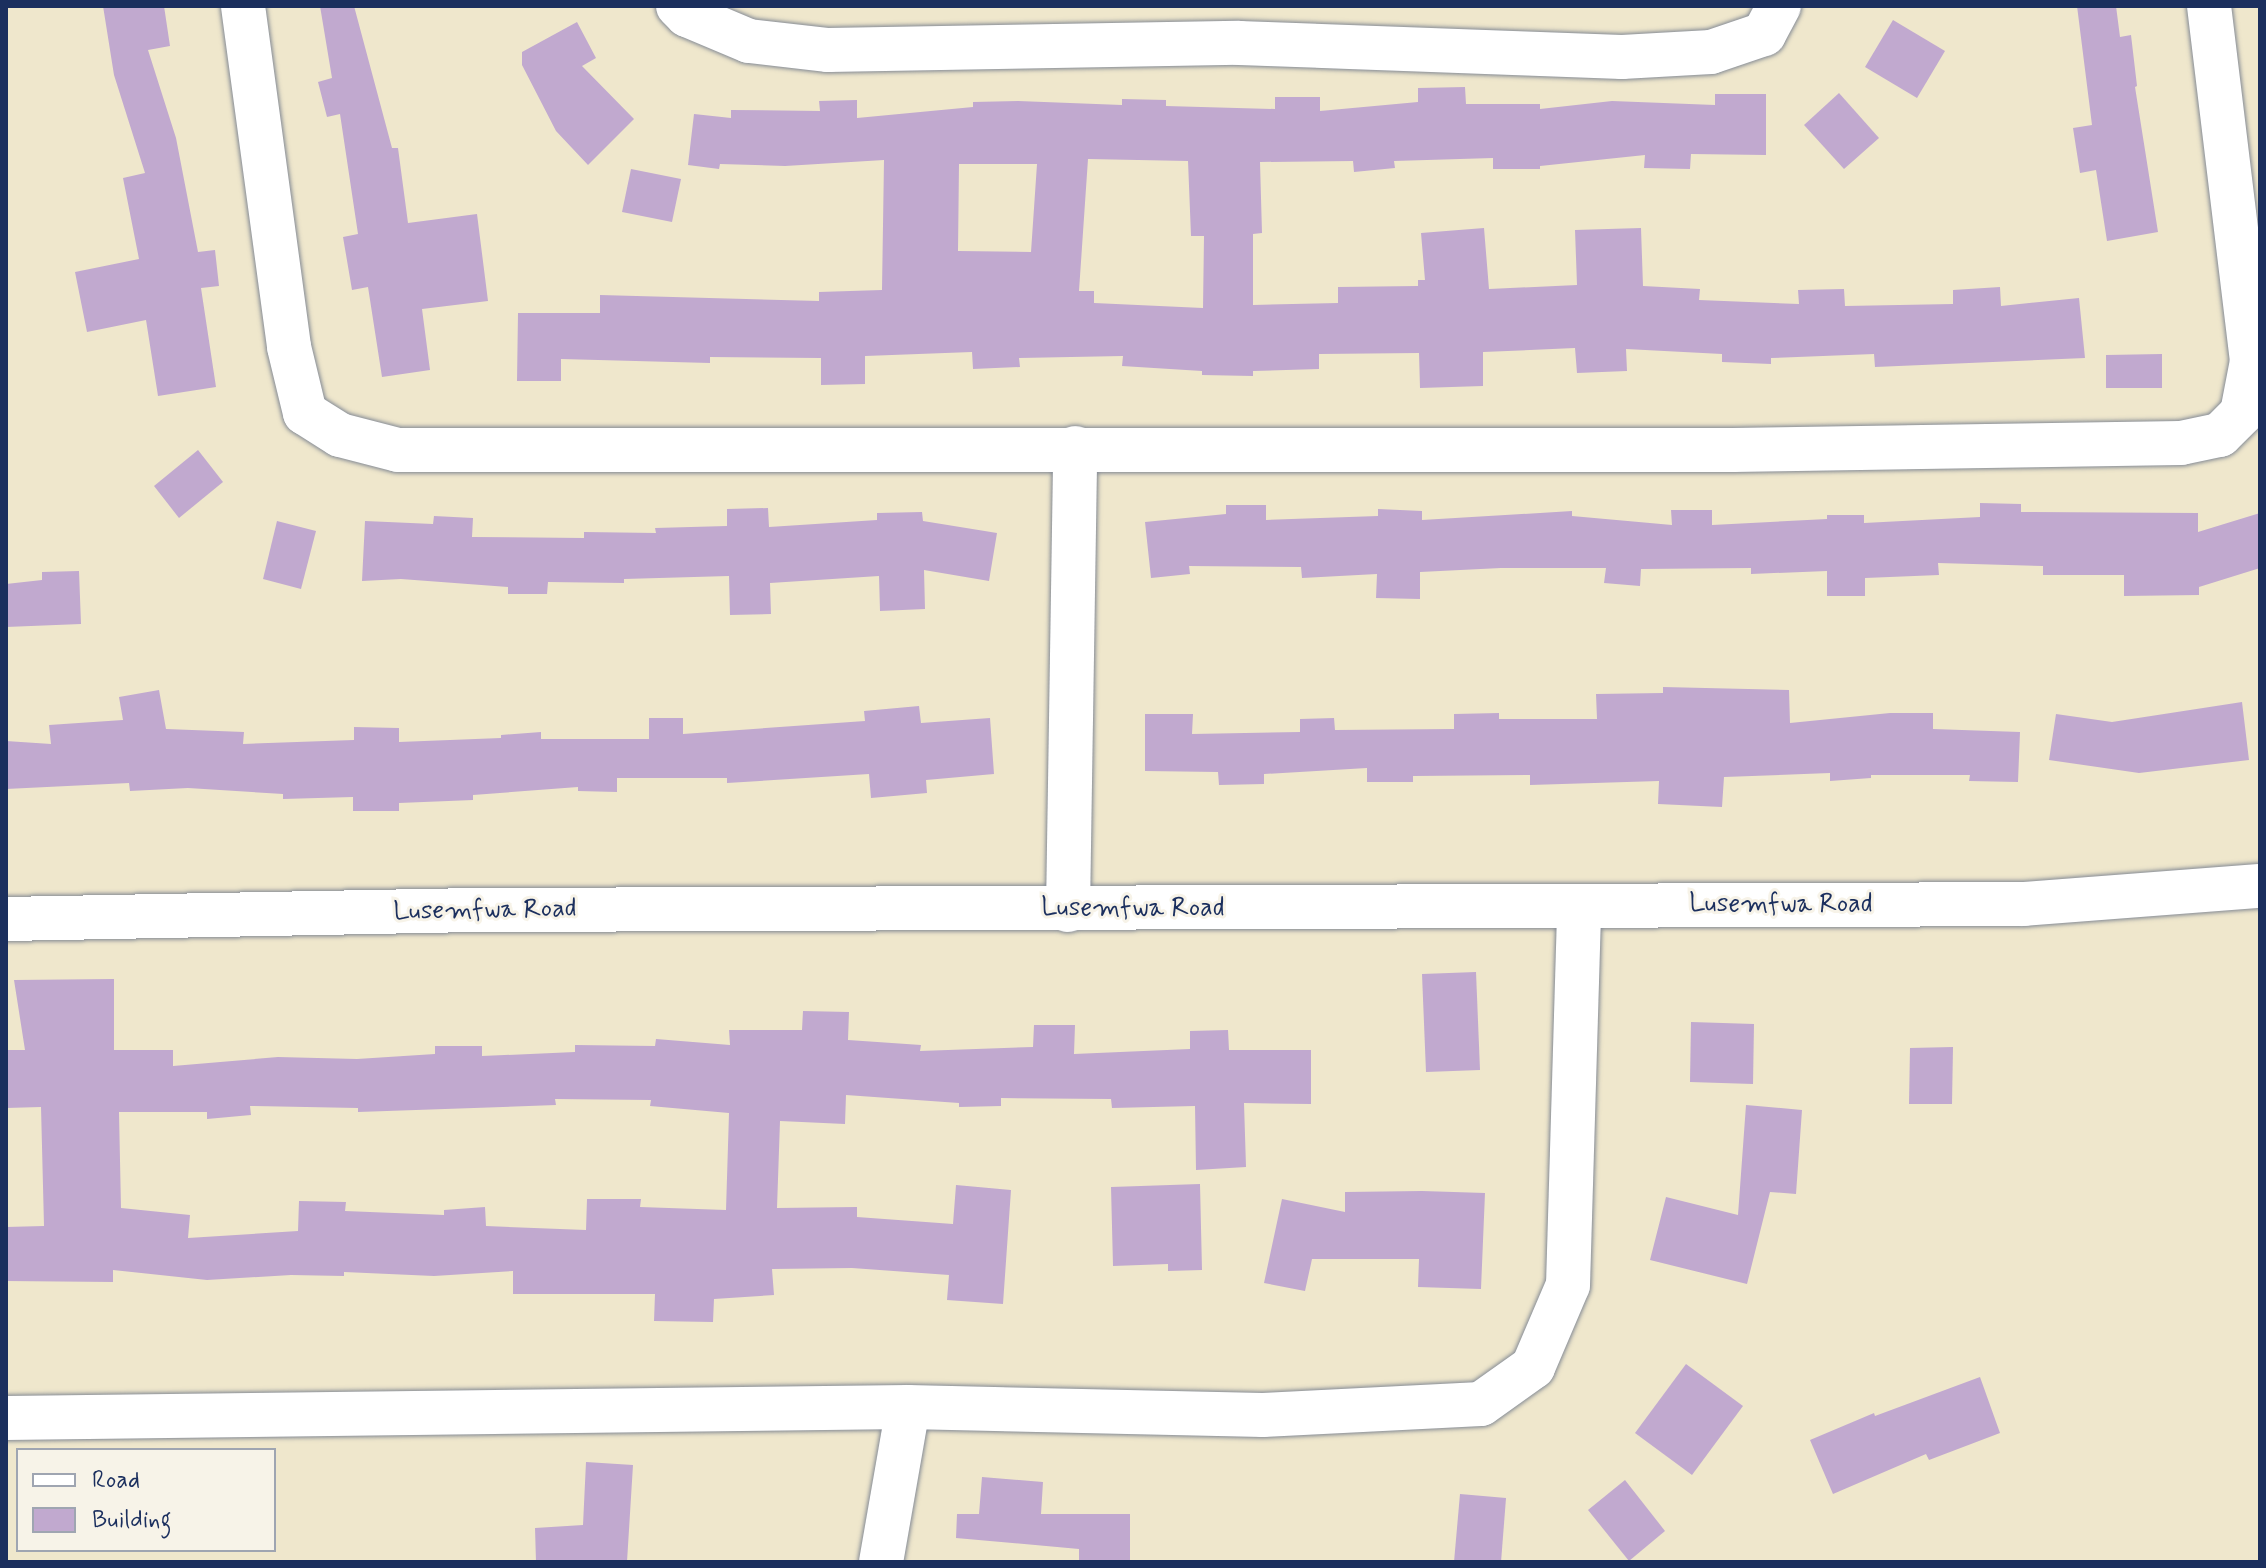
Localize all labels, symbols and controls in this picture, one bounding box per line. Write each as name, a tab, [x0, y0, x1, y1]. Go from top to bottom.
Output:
street label: Lusemfwa Road	[1690, 889, 1872, 921]
street label: Lusemfwa Road	[1042, 893, 1224, 925]
street label: Lusemfwa Road	[394, 894, 576, 928]
legend	[16, 1448, 276, 1552]
text: Road	[92, 1465, 140, 1496]
text: Building	[92, 1505, 172, 1536]

